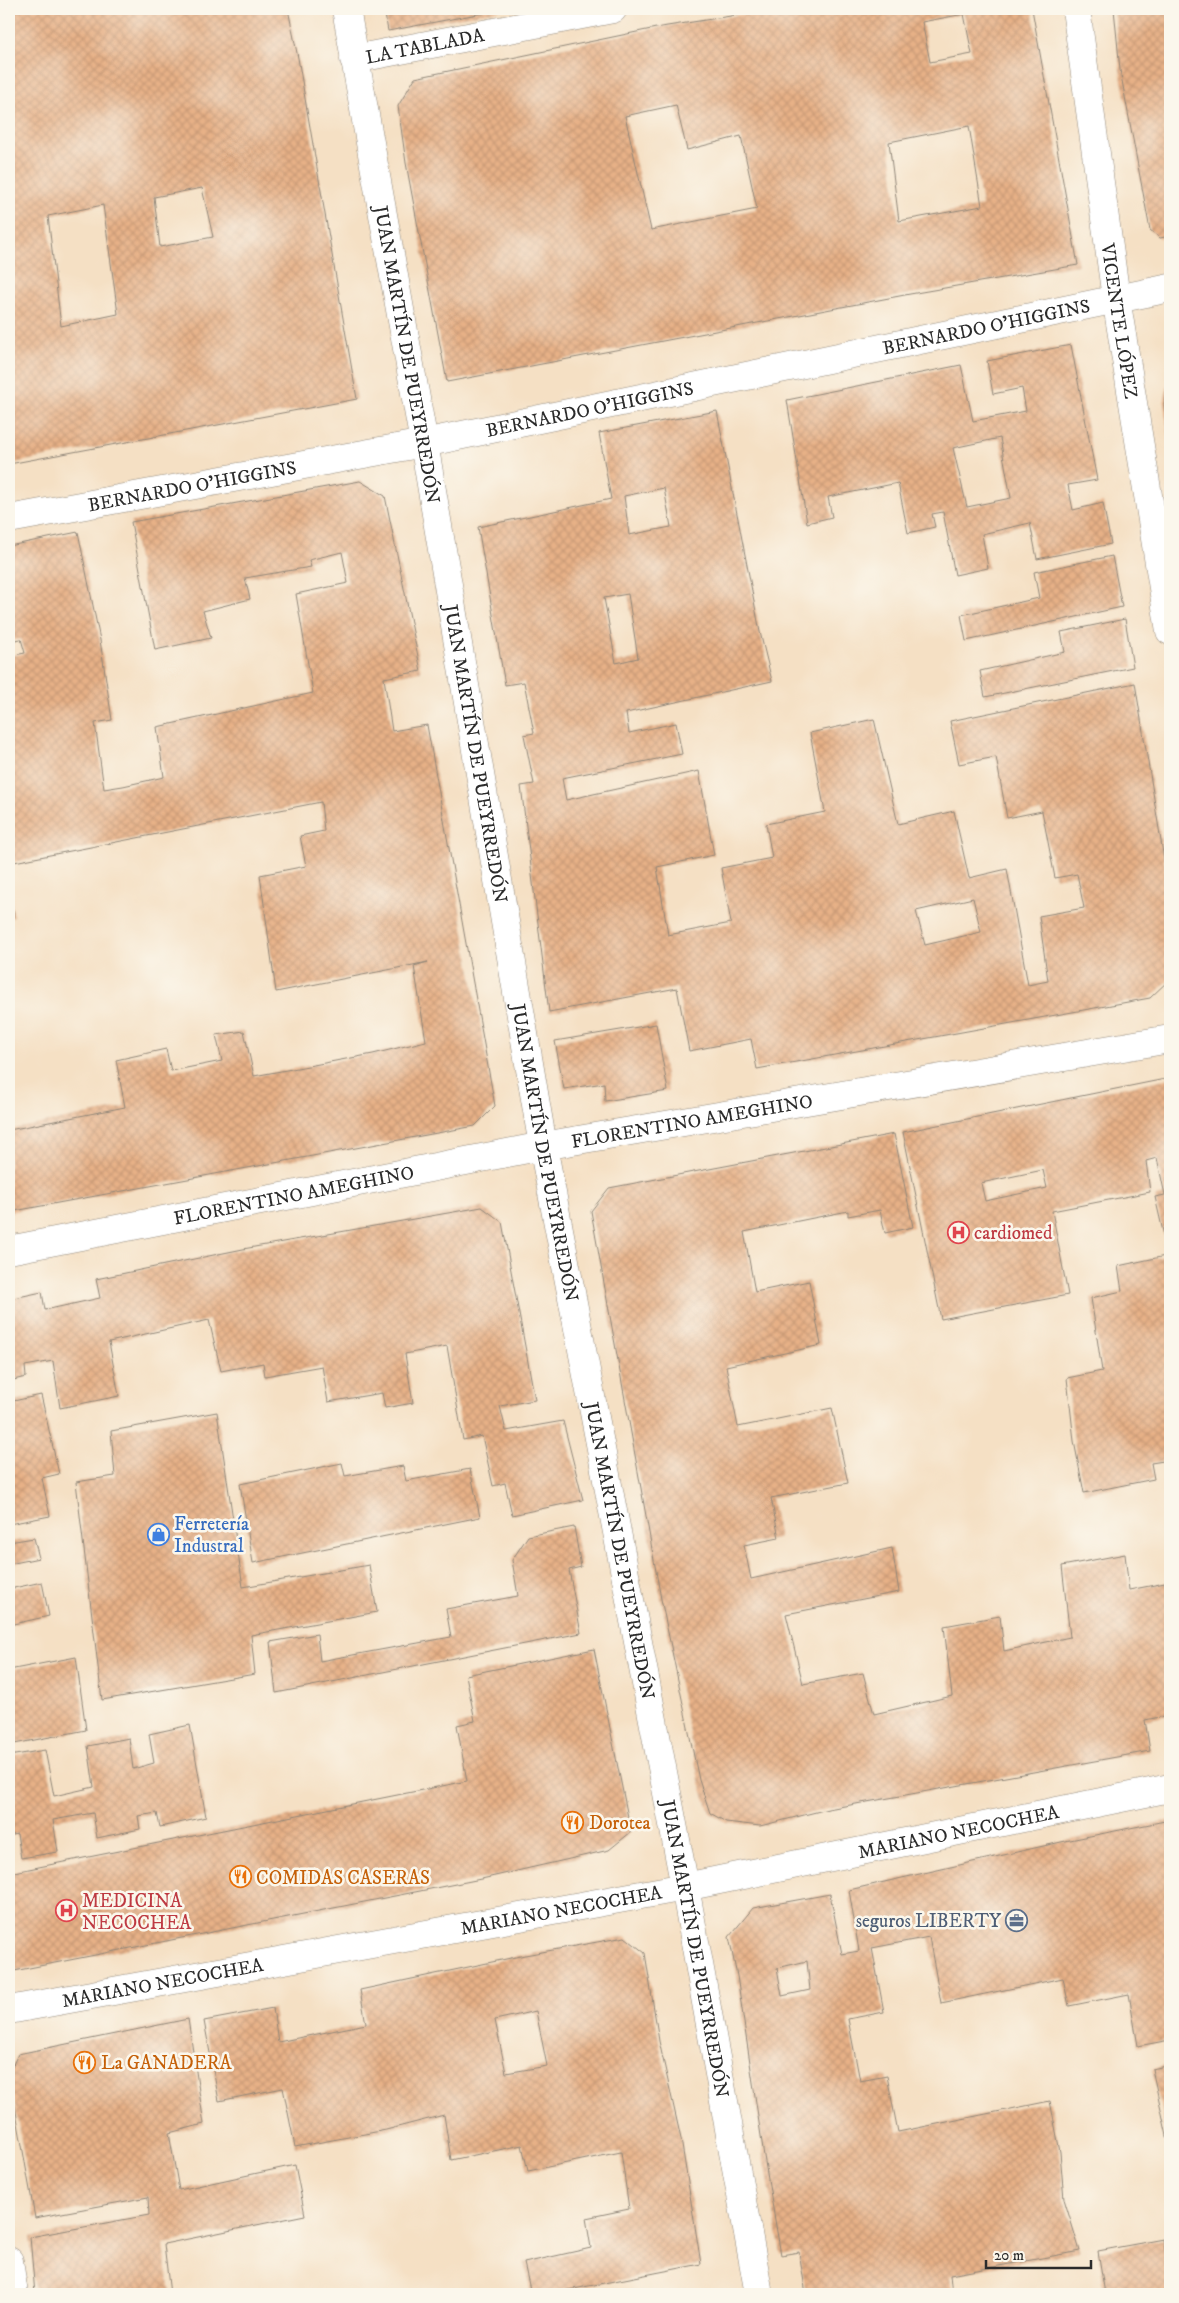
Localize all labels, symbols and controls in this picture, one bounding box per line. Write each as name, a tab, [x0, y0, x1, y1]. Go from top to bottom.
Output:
street label: LA TABLADA	[364, 24, 487, 70]
street label: JUAN MARTÍN DE PUEYRREDÓN	[368, 202, 444, 505]
street label: VICENTE LÓPEZ	[1095, 241, 1142, 401]
street label: BERNARDO O'HIGGINS	[880, 295, 1092, 360]
street label: BERNARDO O'HIGGINS	[484, 377, 696, 443]
street label: BERNARDO O'HIGGINS	[86, 457, 298, 517]
street label: JUAN MARTÍN DE PUEYRREDÓN	[438, 601, 512, 905]
street label: JUAN MARTÍN DE PUEYRREDÓN	[506, 1000, 583, 1304]
street label: FLORENTINO AMEGHINO	[570, 1090, 814, 1154]
street label: FLORENTINO AMEGHINO	[172, 1161, 416, 1231]
hospital icon: cardiomed	[946, 1220, 970, 1244]
place label: cardiomed	[974, 1222, 1053, 1245]
street label: JUAN MARTÍN DE PUEYRREDÓN	[579, 1398, 659, 1702]
place label: Ferretería Industral	[174, 1513, 249, 1558]
shop icon: Ferretería Industral	[146, 1522, 170, 1546]
street label: JUAN MARTÍN DE PUEYRREDÓN	[655, 1796, 733, 2100]
street label: MARIANO NECOCHEA	[856, 1801, 1062, 1864]
restaurant icon: Dorotea	[561, 1810, 585, 1834]
place label: Dorotea	[589, 1812, 651, 1835]
restaurant icon: COMIDAS CASERAS	[228, 1865, 252, 1889]
place label: COMIDAS CASERAS	[256, 1867, 430, 1890]
street label: MARIANO NECOCHEA	[459, 1881, 665, 1941]
place label: MEDICINA NECOCHEA	[82, 1890, 192, 1935]
hospital icon: MEDICINA NECOCHEA	[54, 1899, 78, 1923]
office icon: seguros LIBERTY	[1005, 1908, 1029, 1932]
place label: seguros LIBERTY	[856, 1910, 1002, 1933]
street label: MARIANO NECOCHEA	[60, 1954, 266, 2013]
restaurant icon: La GANADERA	[73, 2050, 97, 2074]
place label: La GANADERA	[101, 2052, 233, 2075]
scale bar	[986, 2238, 1092, 2270]
text: 20 m	[994, 2246, 1024, 2265]

